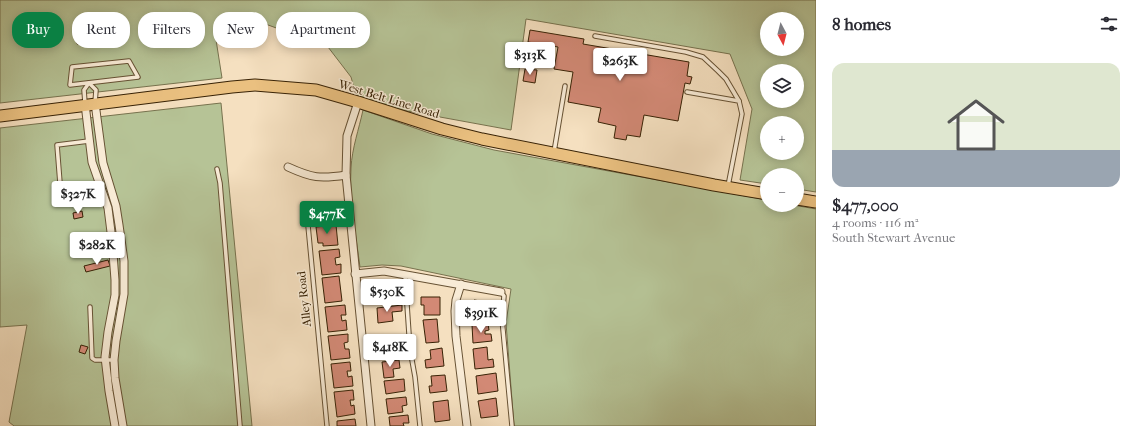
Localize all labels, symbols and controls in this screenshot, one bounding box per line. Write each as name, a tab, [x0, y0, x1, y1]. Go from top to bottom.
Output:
chip: Buy	[12, 12, 64, 48]
chip: Rent	[72, 12, 130, 48]
chip: Filters	[138, 12, 205, 48]
chip: New	[213, 12, 268, 48]
chip: Apartment	[276, 12, 370, 48]
north arrow	[760, 12, 804, 56]
map controls	[760, 12, 804, 212]
icon: filters	[1098, 13, 1120, 35]
text: 8 homes	[832, 14, 891, 34]
pin: $313K	[502, 42, 558, 76]
text: $313K	[514, 47, 546, 62]
pin: $263K	[592, 48, 648, 82]
text: $263K	[602, 53, 638, 68]
button: layers	[760, 64, 804, 108]
street label: West Belt Line Road	[336, 77, 442, 121]
icon: home	[940, 89, 1012, 161]
button: +	[760, 116, 804, 160]
button: −	[760, 168, 804, 212]
pin: $327K	[50, 181, 106, 215]
text: $327K	[61, 186, 95, 201]
text: $477,000	[832, 195, 899, 215]
pin: $477K	[299, 201, 355, 235]
text: $477K	[309, 206, 345, 221]
text: 4 rooms · 116 m²	[832, 215, 918, 230]
text: South Stewart Avenue	[832, 230, 955, 245]
pin: $282K	[69, 232, 125, 266]
text: $282K	[79, 237, 115, 252]
street label: Alley Road	[294, 270, 314, 328]
pin: $530K	[359, 279, 415, 313]
text: $530K	[370, 284, 404, 299]
pin: $391K	[453, 300, 509, 334]
text: $391K	[464, 305, 498, 320]
pin: $418K	[362, 334, 418, 368]
text: $418K	[372, 339, 408, 354]

